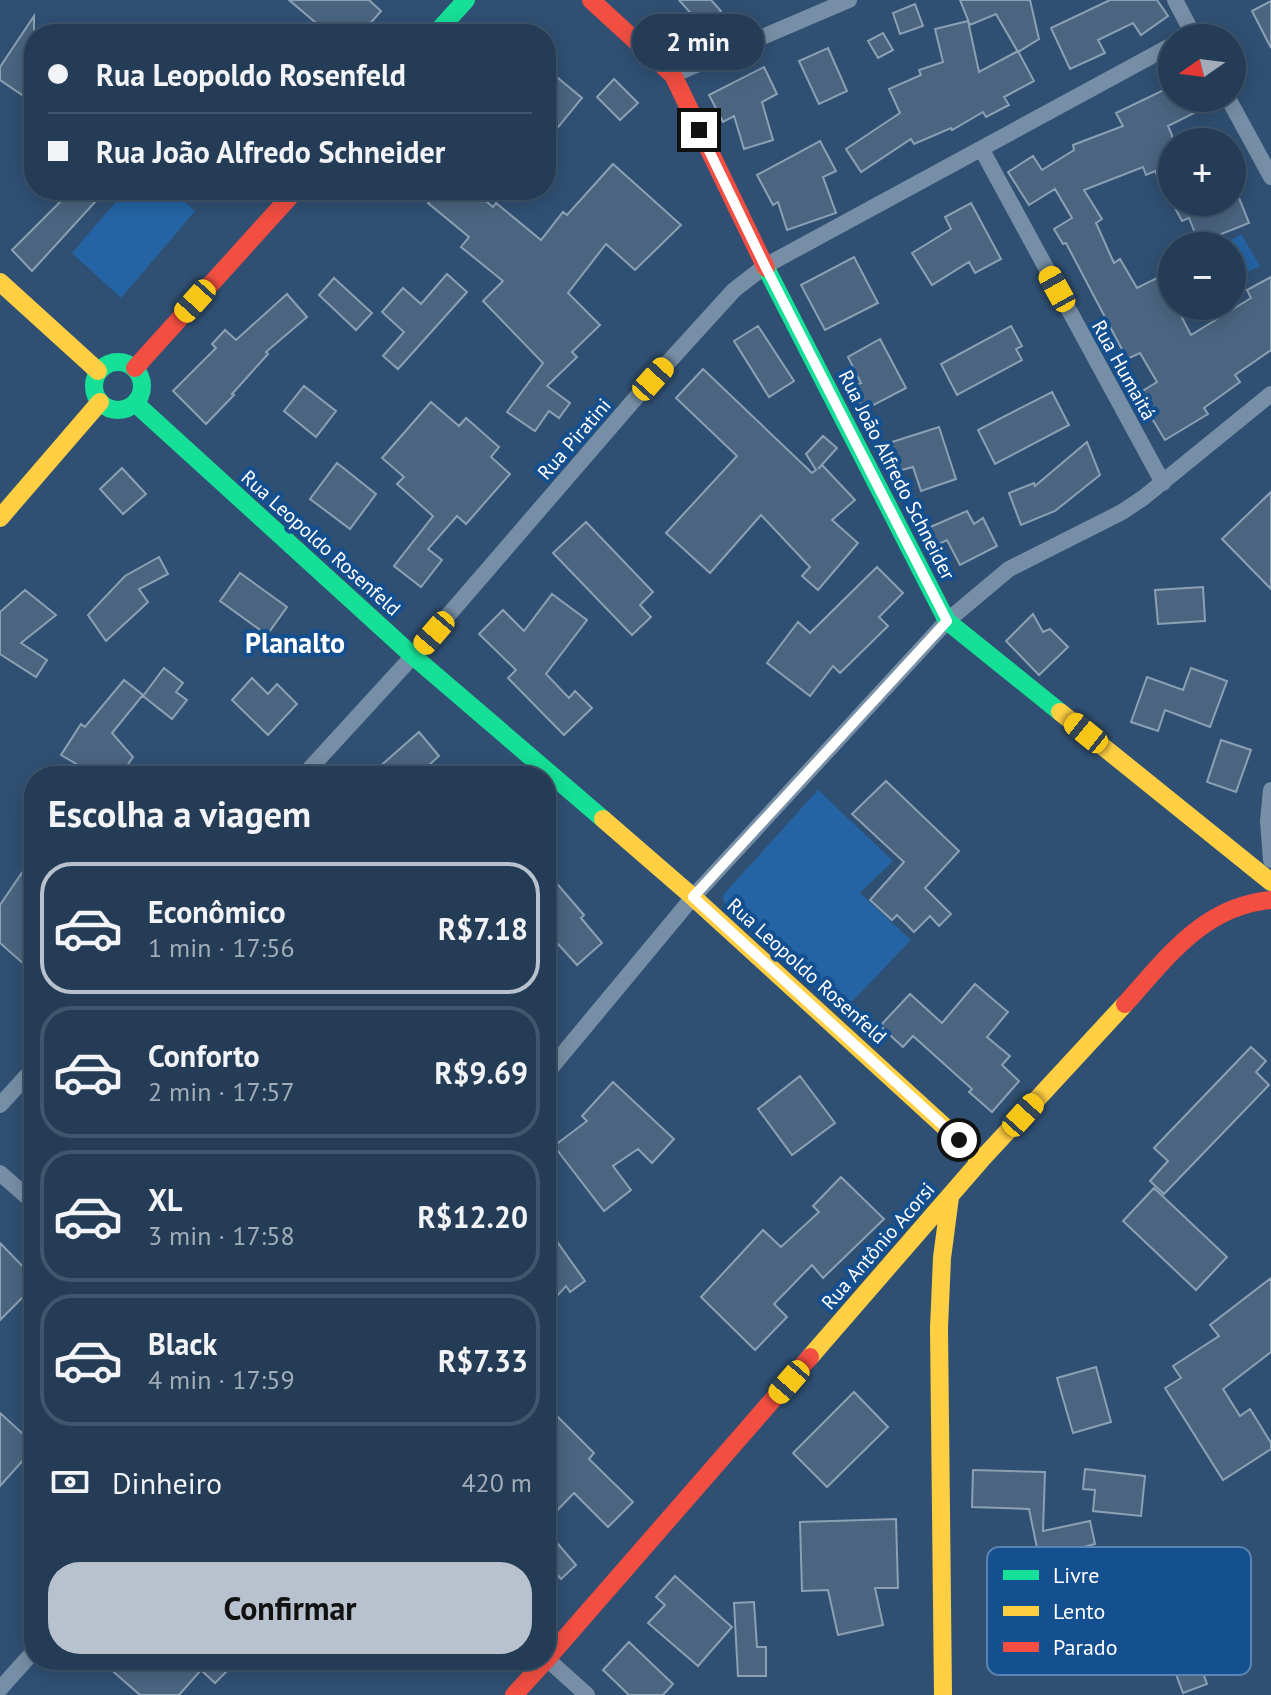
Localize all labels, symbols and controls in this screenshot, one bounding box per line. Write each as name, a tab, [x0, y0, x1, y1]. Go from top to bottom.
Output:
callout: 2 min	[633, 14, 765, 70]
north arrow	[1158, 24, 1246, 112]
map controls	[1158, 24, 1246, 320]
text: 2 min	[666, 25, 730, 58]
text: Rua Leopoldo Rosenfeld	[96, 55, 406, 94]
route end	[681, 112, 717, 148]
button: +	[1158, 128, 1246, 216]
text: Rua João Alfredo Schneider	[96, 132, 445, 171]
button: −	[1158, 232, 1246, 320]
car	[1035, 262, 1079, 316]
car	[170, 275, 220, 327]
street label: Rua Humaitá	[1086, 316, 1162, 424]
car	[628, 353, 678, 405]
street label: Rua João Alfredo Schneider	[833, 366, 961, 584]
street label: Rua Piratini	[532, 393, 616, 485]
street label: Rua Leopoldo Rosenfeld	[236, 464, 406, 622]
car	[409, 607, 459, 659]
district label: Planalto	[245, 624, 345, 661]
car	[1060, 709, 1112, 757]
text: Escolha a viagem	[48, 790, 311, 837]
icon: car	[52, 892, 124, 964]
text: Econômico	[148, 892, 286, 931]
street label: Rua Leopoldo Rosenfeld	[722, 892, 892, 1050]
text: R$7.18	[438, 909, 528, 948]
text: 1 min · 17:56	[148, 931, 295, 964]
icon: car	[52, 1036, 124, 1108]
text: Conforto	[148, 1036, 260, 1075]
text: R$9.69	[435, 1053, 528, 1092]
text: 2 min · 17:57	[148, 1075, 295, 1108]
car	[998, 1089, 1048, 1141]
route start	[941, 1122, 977, 1158]
street label: Rua Antônio Acorsi	[816, 1177, 940, 1315]
icon: car	[52, 1180, 124, 1252]
text: XL	[148, 1180, 182, 1219]
text: R$12.20	[418, 1197, 528, 1236]
text: 3 min · 17:58	[148, 1219, 295, 1252]
icon: car	[52, 1324, 124, 1396]
text: Black	[148, 1324, 217, 1363]
text: R$7.33	[438, 1341, 528, 1380]
car	[764, 1356, 814, 1408]
text: 4 min · 17:59	[148, 1363, 295, 1396]
icon: cash	[48, 1460, 92, 1504]
text: Dinheiro	[112, 1463, 222, 1502]
text: 420 m	[461, 1466, 532, 1499]
legend	[987, 1547, 1251, 1675]
text: Livre	[1053, 1561, 1100, 1589]
button: Confirmar	[48, 1562, 532, 1654]
text: Lento	[1053, 1597, 1105, 1625]
text: Parado	[1053, 1633, 1117, 1661]

